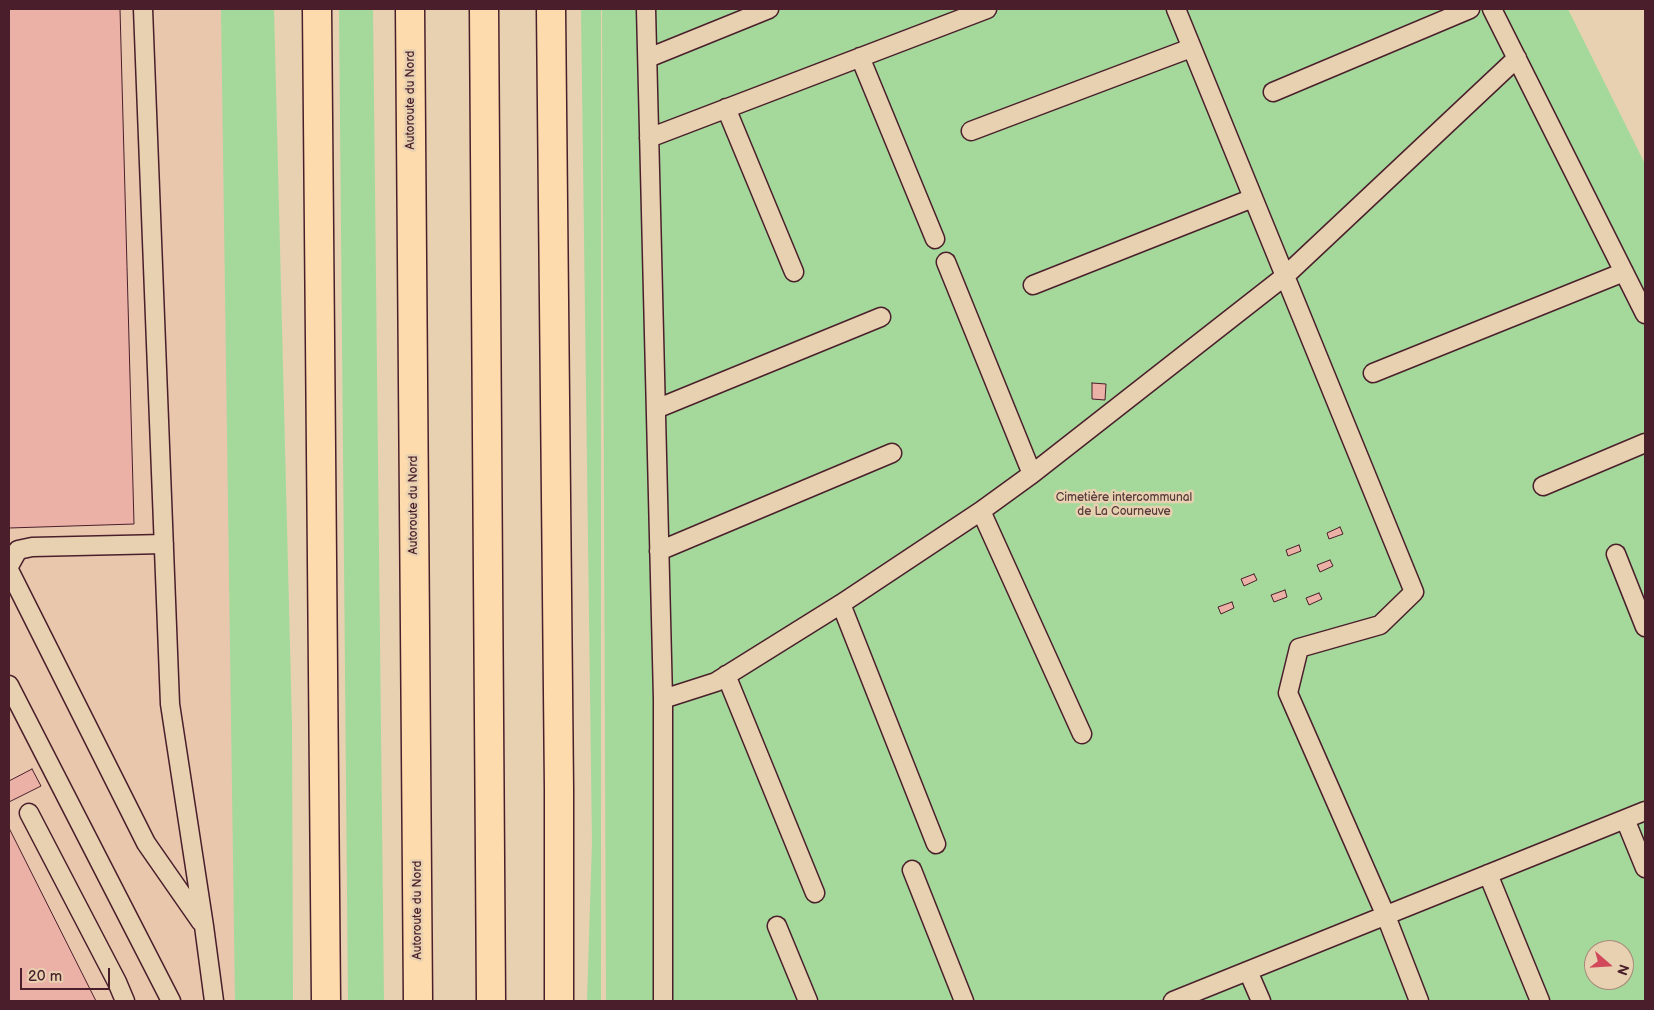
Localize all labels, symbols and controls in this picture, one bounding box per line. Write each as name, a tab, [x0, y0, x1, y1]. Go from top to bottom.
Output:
street label: Autoroute du Nord	[404, 51, 418, 149]
street label: Autoroute du Nord	[407, 456, 421, 554]
park label: Cimetière intercommunal de La Courneuve	[1056, 491, 1192, 519]
street label: Autoroute du Nord	[411, 861, 425, 959]
north arrow	[1584, 940, 1634, 990]
scale bar	[22, 958, 112, 990]
text: N	[1613, 962, 1632, 977]
text: 20 m	[28, 967, 62, 986]

